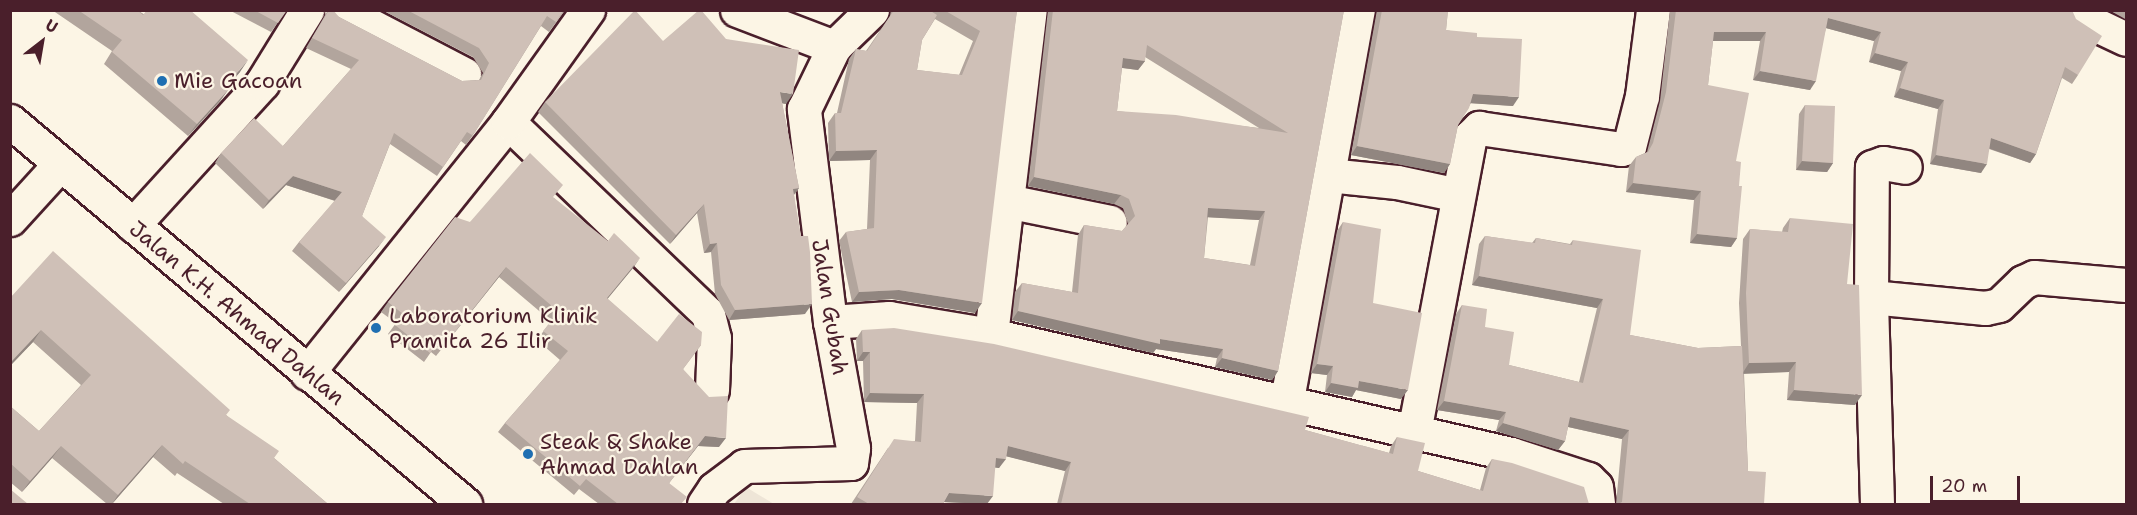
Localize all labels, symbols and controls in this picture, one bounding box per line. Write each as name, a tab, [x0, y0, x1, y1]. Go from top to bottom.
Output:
north arrow	[12, 12, 72, 72]
text: U	[41, 14, 62, 38]
place label: Mie Gacoan	[174, 68, 302, 94]
marker: Mie Gacoan	[155, 74, 169, 88]
street label: Jalan K.H. Ahmad Dahlan	[124, 215, 350, 411]
street label: Jalan Gubah	[806, 237, 854, 377]
place label: Laboratorium Klinik Pramita 26 Ilir	[389, 302, 598, 354]
marker: Laboratorium Klinik Pramita 26 Ilir	[367, 319, 385, 337]
place label: Steak & Shake Ahmad Dahlan	[540, 428, 698, 480]
marker: Steak & Shake Ahmad Dahlan	[521, 447, 535, 461]
scale bar	[1933, 464, 2023, 502]
text: 20 m	[1941, 474, 1987, 498]

